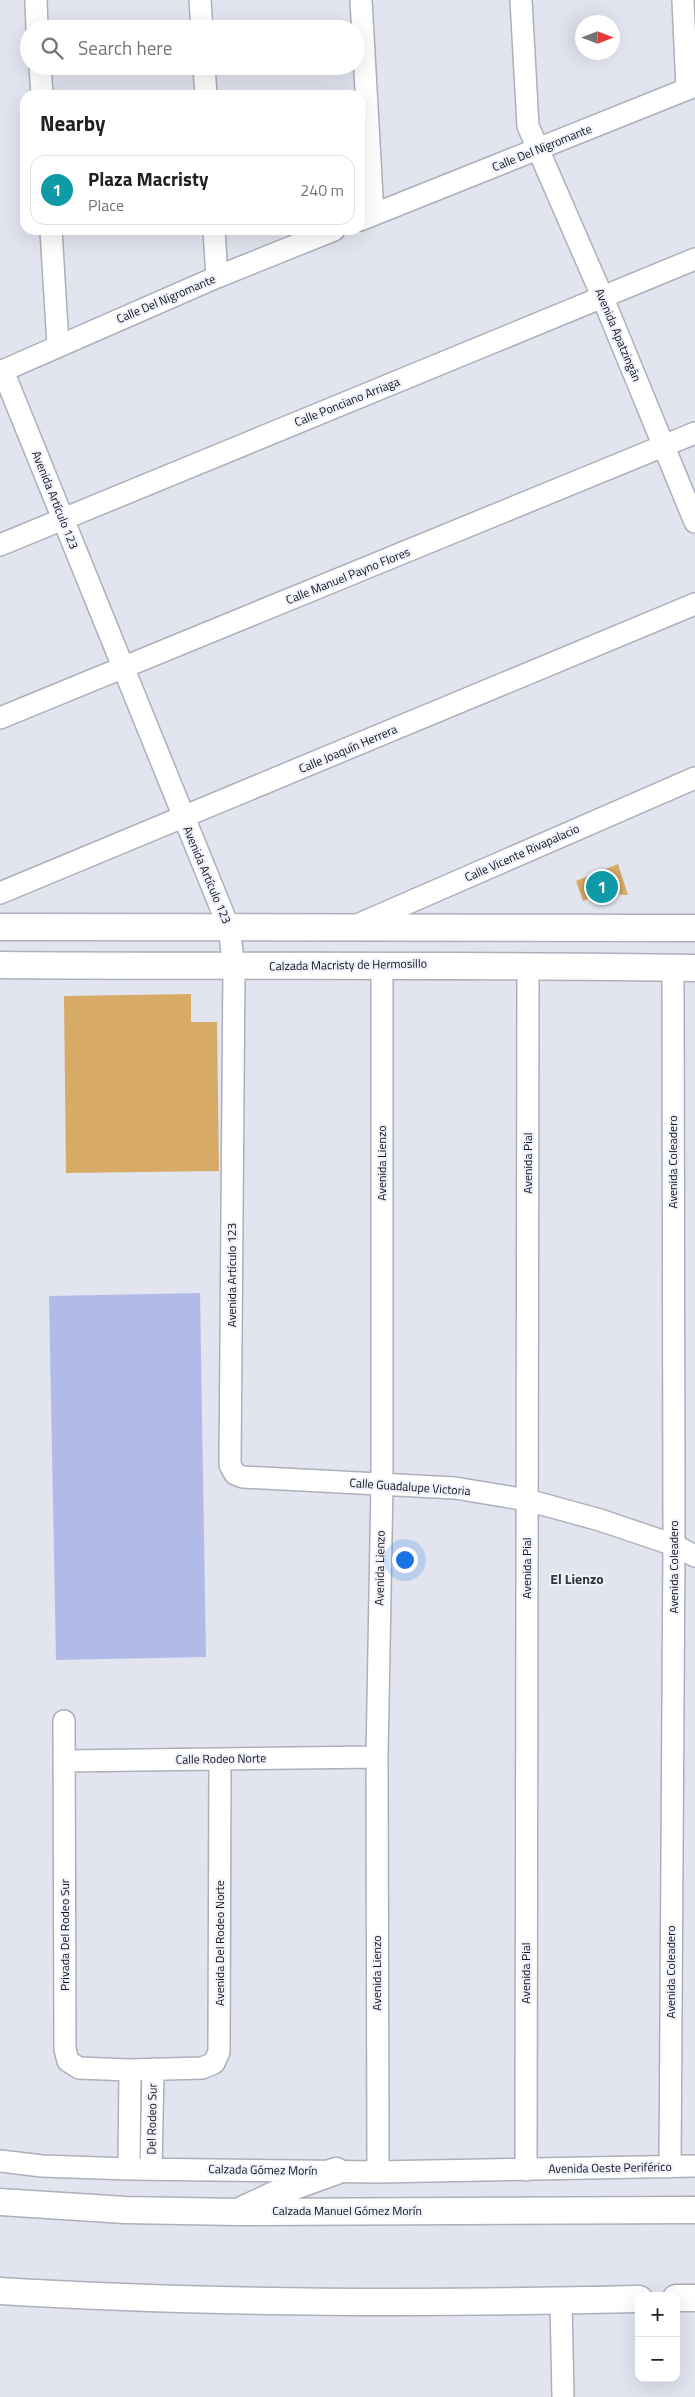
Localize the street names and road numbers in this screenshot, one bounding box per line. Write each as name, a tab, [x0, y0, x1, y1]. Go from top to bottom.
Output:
street label: Calle Del Nigromante	[489, 119, 595, 176]
street label: Calle Del Nigromante	[113, 269, 218, 328]
street label: Avenida Apatzingán	[590, 285, 647, 384]
street label: Calle Ponciano Arriaga	[291, 372, 402, 431]
street label: Avenida Artículo 123	[27, 448, 84, 552]
street label: Calle Manuel Payno Flores	[283, 542, 413, 609]
street label: Calle Joaquín Herrera	[296, 719, 400, 778]
street label: Calle Vicente Rivapalacio	[461, 819, 582, 886]
street label: Avenida Artículo 123	[178, 823, 237, 927]
street label: Calzada Macristy de Hermosillo	[269, 954, 427, 975]
street label: Avenida Coleadero	[663, 1115, 682, 1209]
street label: Avenida Lienzo	[372, 1125, 391, 1201]
street label: Avenida Pial	[518, 1132, 537, 1194]
street label: Avenida Artículo 123	[222, 1223, 241, 1327]
street label: Calle Guadalupe Victoria	[349, 1473, 471, 1500]
street label: Avenida Coleadero	[664, 1520, 683, 1614]
street label: Avenida Lienzo	[369, 1530, 390, 1606]
street label: Avenida Pial	[517, 1537, 536, 1599]
street label: Calle Rodeo Norte	[176, 1748, 266, 1769]
street label: Privada Del Rodeo Sur	[55, 1879, 74, 1991]
street label: Avenida Del Rodeo Norte	[210, 1880, 229, 2006]
street label: Avenida Coleadero	[661, 1925, 680, 2019]
street label: Avenida Lienzo	[367, 1935, 386, 2011]
street label: Avenida Pial	[516, 1942, 535, 2004]
street label: Del Rodeo Sur	[141, 2083, 162, 2155]
street label: Avenida Oeste Periférico	[548, 2157, 672, 2178]
street label: Calzada Gómez Morín	[208, 2159, 318, 2180]
street label: Calzada Manuel Gómez Morín	[272, 2201, 422, 2220]

